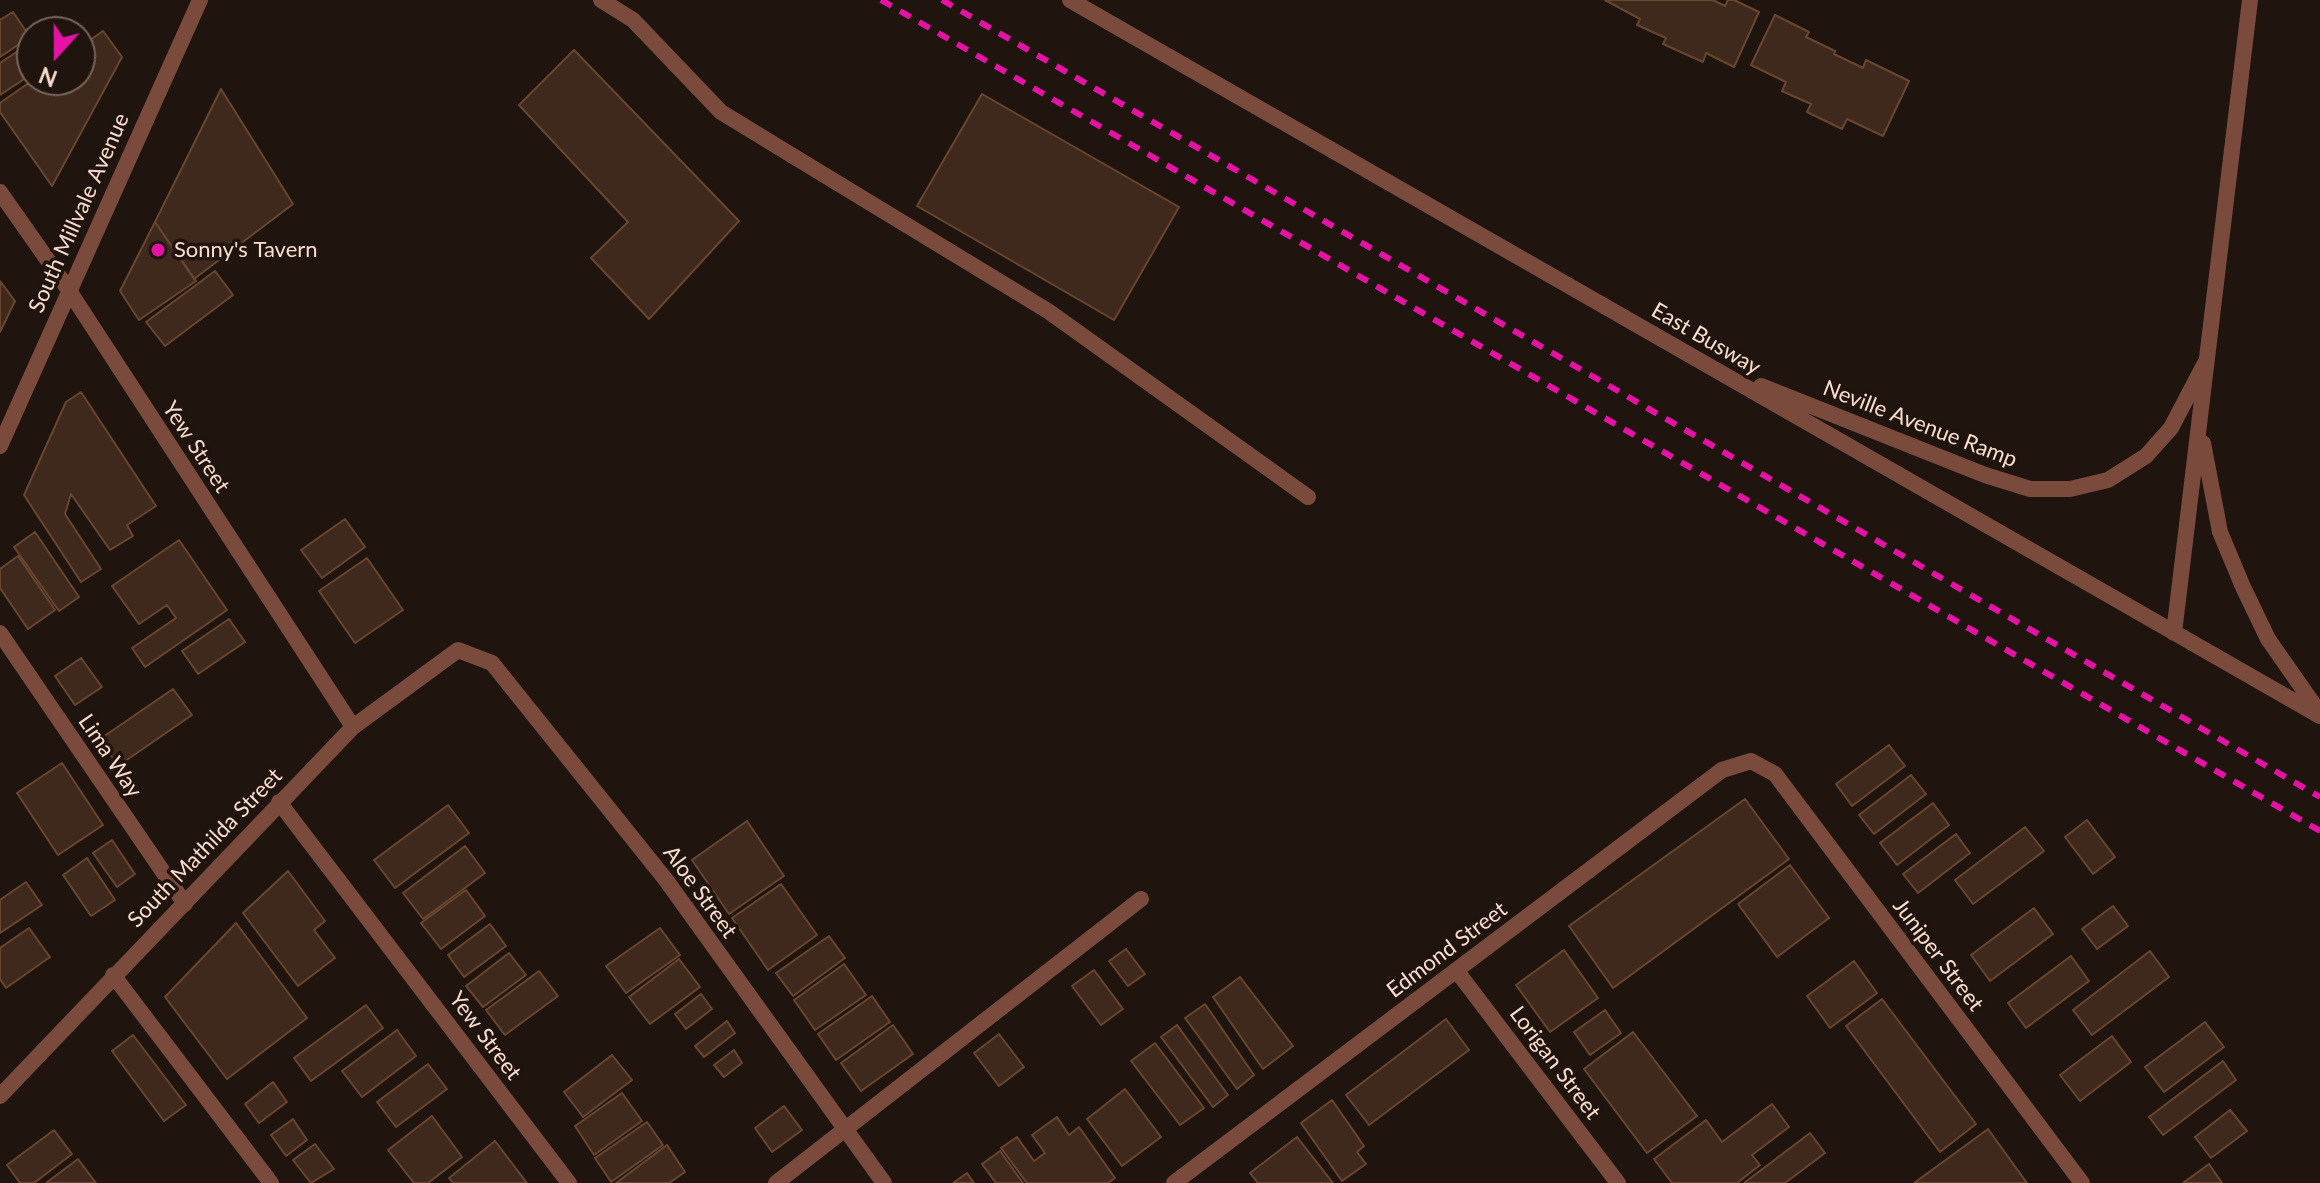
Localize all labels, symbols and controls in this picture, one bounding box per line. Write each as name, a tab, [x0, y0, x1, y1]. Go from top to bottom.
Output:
north arrow	[16, 16, 96, 96]
text: N	[35, 61, 61, 93]
street label: South Millvale Avenue	[23, 109, 135, 317]
place label: Sonny's Tavern	[174, 237, 318, 263]
marker: Sonny's Tavern	[149, 241, 167, 259]
street label: East Busway	[1647, 297, 1765, 381]
street label: Neville Avenue Ramp	[1819, 375, 2021, 473]
street label: Yew Street	[157, 396, 235, 498]
street label: Lima Way	[73, 709, 147, 803]
street label: South Mathilda Street	[122, 763, 288, 933]
street label: Aloe Street	[658, 841, 742, 943]
street label: Juniper Street	[1887, 893, 1989, 1017]
street label: Edmond Street	[1382, 896, 1512, 1004]
street label: Yew Street	[443, 987, 527, 1085]
street label: Lorigan Street	[1504, 1001, 1606, 1125]

